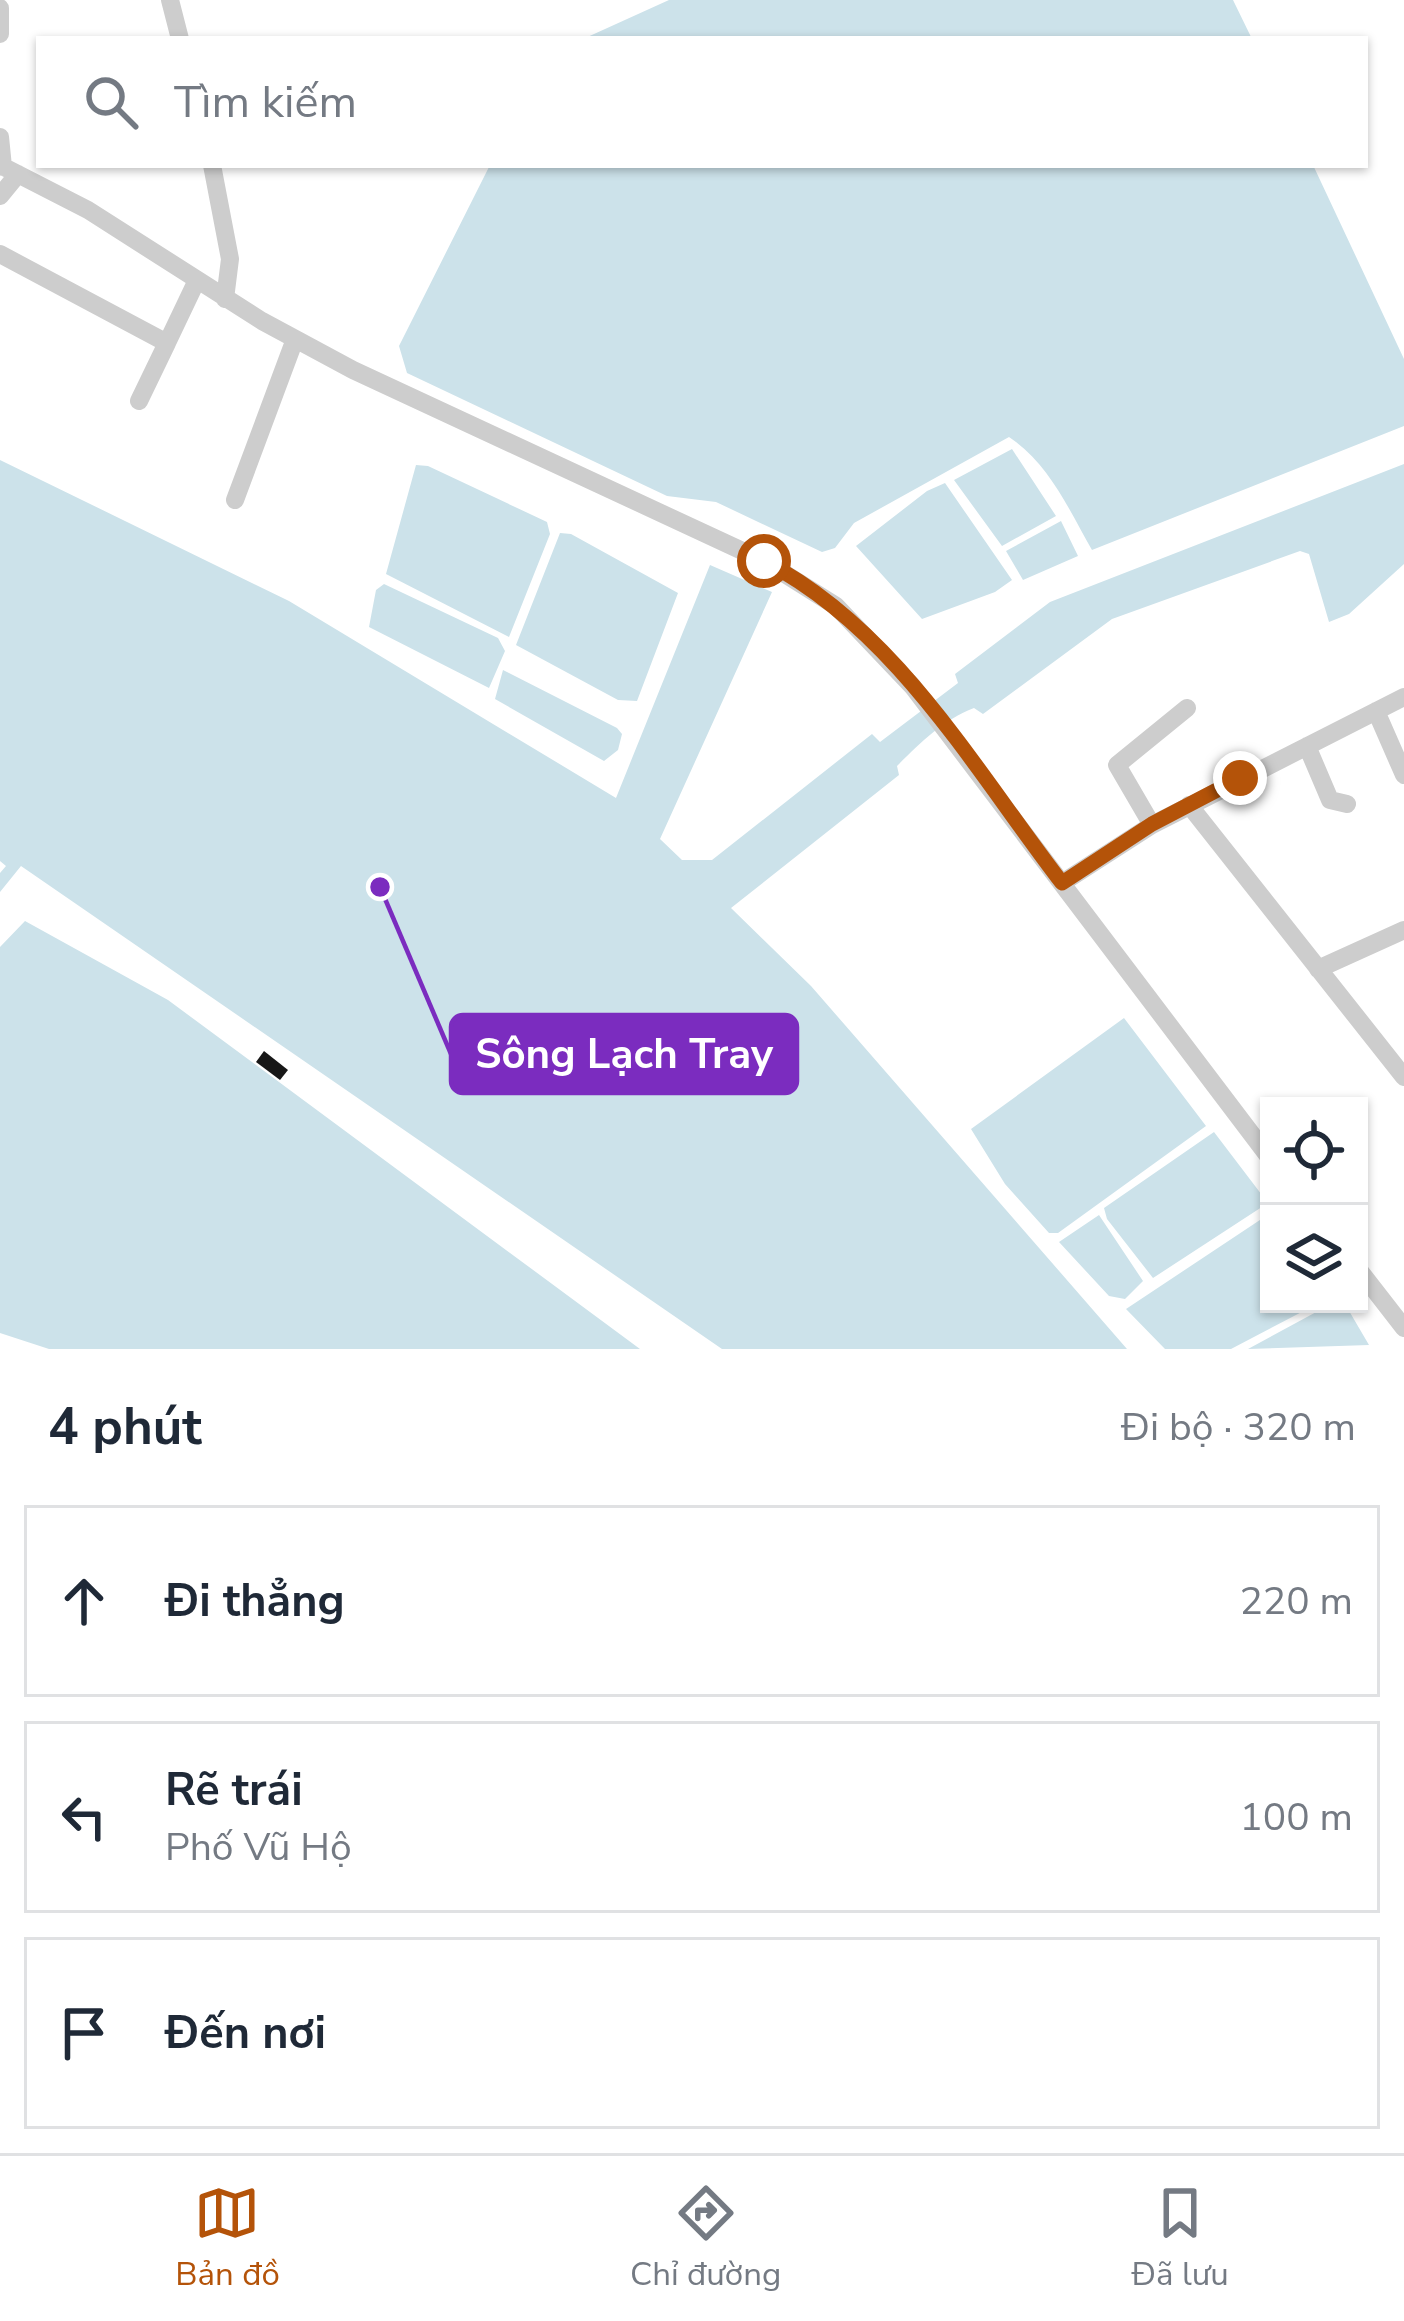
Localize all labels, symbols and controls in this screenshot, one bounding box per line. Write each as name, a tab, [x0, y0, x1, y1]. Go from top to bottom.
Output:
search box	[36, 36, 1368, 168]
icon: search	[78, 69, 144, 135]
text: Tìm kiếm	[174, 72, 357, 133]
route start	[737, 534, 791, 588]
route end	[1213, 751, 1267, 805]
callout: Sông Lạch Tray	[451, 1015, 797, 1093]
text: Sông Lạch Tray	[475, 1026, 774, 1083]
map controls	[1260, 1097, 1368, 1313]
button: locate	[1260, 1097, 1368, 1205]
button: layers	[1260, 1205, 1368, 1313]
text: 4 phút	[48, 1392, 202, 1462]
text: Đi bộ · 320 m	[1121, 1401, 1356, 1454]
icon: ahead	[51, 1568, 117, 1634]
text: Đi thẳng	[165, 1571, 345, 1632]
text: 220 m	[1239, 1575, 1353, 1628]
text: Rẽ trái	[165, 1760, 303, 1821]
icon: left	[51, 1784, 117, 1850]
text: 100 m	[1239, 1791, 1353, 1844]
text: Phố Vũ Hộ	[165, 1821, 352, 1874]
icon: arrive	[51, 2000, 117, 2066]
text: Đến nơi	[165, 2003, 326, 2064]
tab: Bản đồ	[175, 2180, 280, 2297]
tab: Chỉ đường	[630, 2180, 781, 2297]
tab: Đã lưu	[1132, 2180, 1229, 2297]

